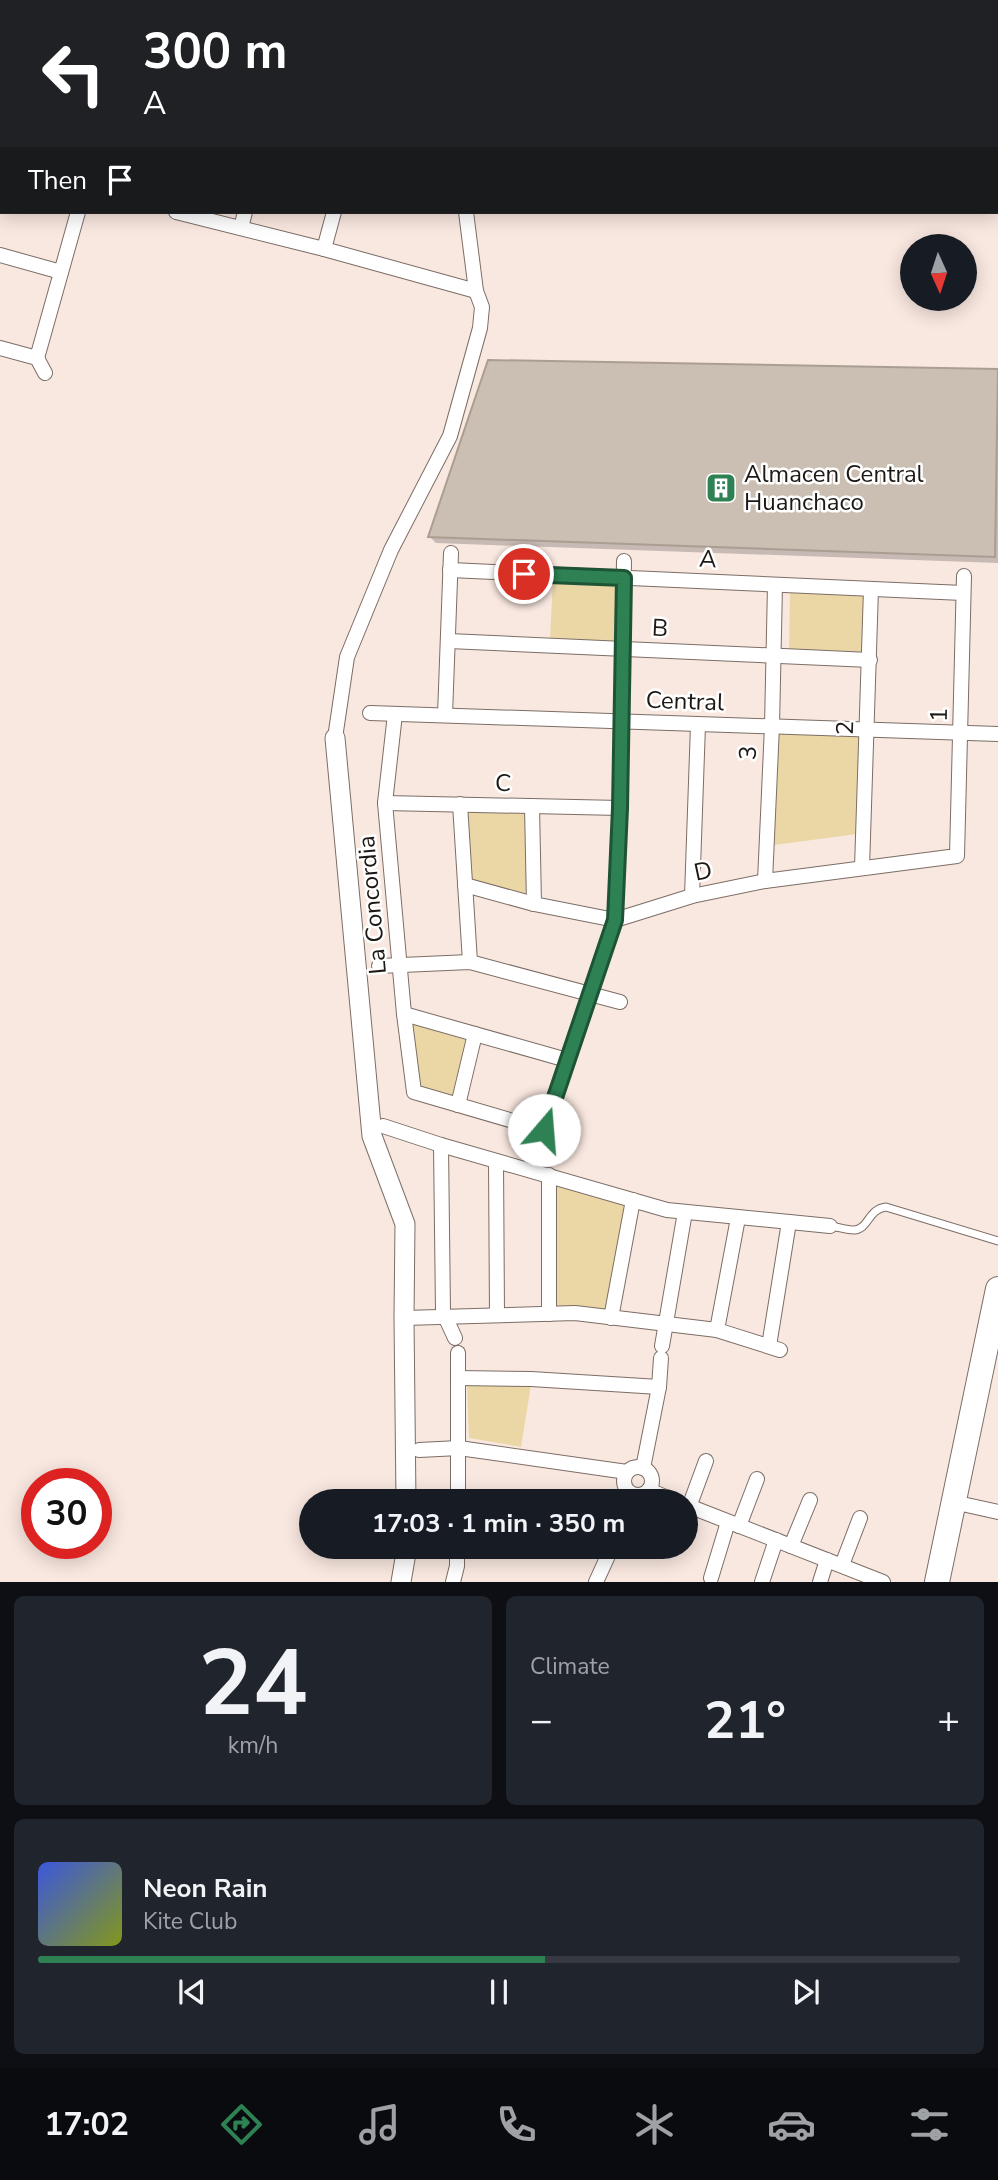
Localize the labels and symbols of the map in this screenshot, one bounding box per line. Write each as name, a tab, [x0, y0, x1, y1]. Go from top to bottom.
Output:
north arrow	[900, 234, 976, 312]
place label: Almacen Central Huanchaco	[744, 458, 924, 518]
building icon: Almacen Central Huanchaco	[704, 471, 738, 505]
street label: A	[698, 543, 718, 575]
pin	[494, 544, 554, 604]
street label: B	[651, 612, 669, 644]
street label: Central	[645, 684, 725, 718]
street label: 1	[923, 708, 955, 722]
street label: 2	[829, 720, 861, 736]
street label: 3	[732, 745, 764, 761]
street label: C	[494, 767, 512, 799]
street label: La Concordia	[350, 834, 394, 976]
street label: D	[691, 853, 715, 889]
position arrow	[507, 1093, 581, 1167]
speed limit sign: 30	[21, 1468, 112, 1559]

